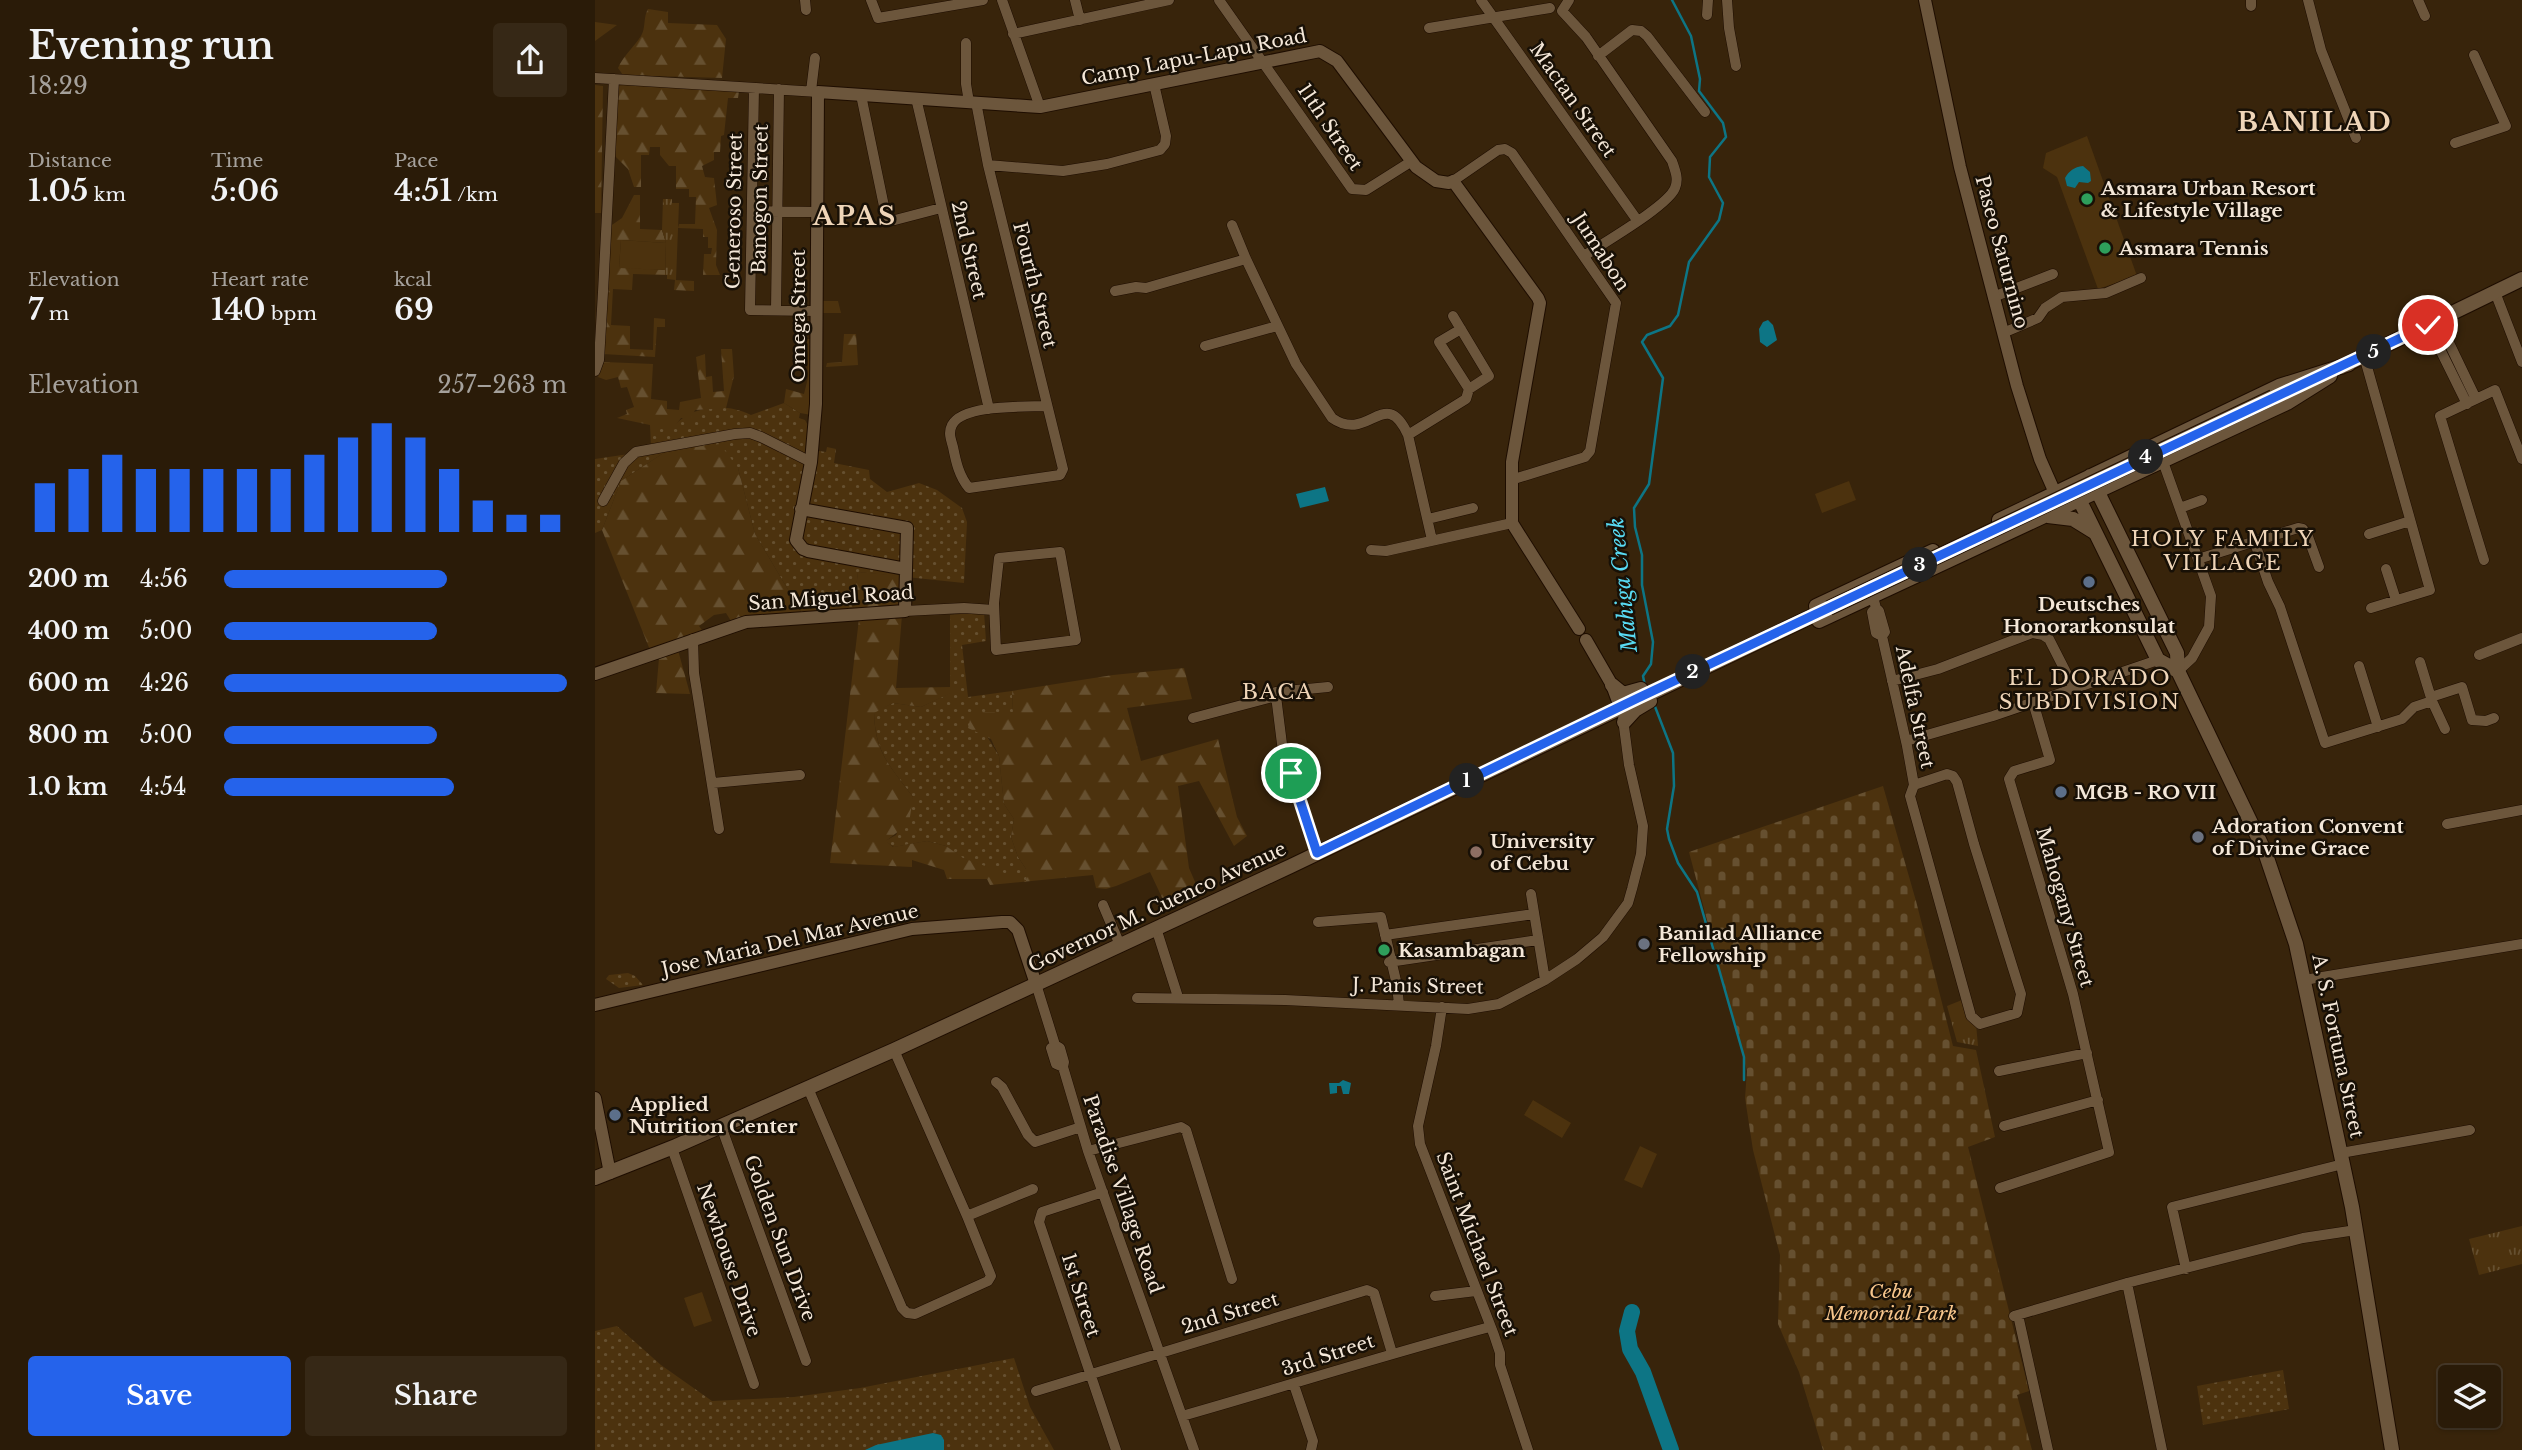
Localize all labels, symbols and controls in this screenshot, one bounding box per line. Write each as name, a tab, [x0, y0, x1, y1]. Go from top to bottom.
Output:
text: Evening run	[28, 22, 274, 69]
button: share	[493, 23, 567, 97]
street label: Camp Lapu-Lapu Road	[1079, 24, 1309, 90]
street label: Mactan Street	[1525, 38, 1622, 162]
text: 18:29	[28, 72, 88, 100]
street label: 11th Street	[1293, 79, 1368, 175]
district label: BANILAD	[2237, 106, 2393, 138]
street label: Banogon Street	[747, 123, 773, 274]
street label: Generoso Street	[721, 132, 747, 289]
text: Distance	[28, 149, 112, 172]
text: Time	[211, 149, 263, 172]
text: Pace	[394, 149, 438, 172]
text: 1.05	[28, 172, 88, 209]
text: 5:06	[211, 172, 279, 209]
text: 4:51	[394, 172, 452, 209]
street label: Paseo Saturnino	[1970, 173, 2034, 331]
place label: Asmara Urban Resort & Lifestyle Village	[2100, 177, 2316, 222]
text: km	[88, 183, 126, 206]
text: /km	[452, 183, 498, 206]
marker: Asmara Urban Resort & Lifestyle Village	[2079, 191, 2095, 207]
street label: 2nd Street	[947, 199, 992, 302]
district label: APAS	[812, 200, 897, 232]
street label: Jumabon	[1566, 206, 1635, 295]
street label: Fourth Street	[1008, 220, 1062, 351]
place label: Asmara Tennis	[2118, 237, 2269, 260]
marker: Asmara Tennis	[2097, 240, 2113, 256]
street label: Omega Street	[787, 248, 810, 383]
text: Elevation	[28, 268, 120, 291]
text: Heart rate	[211, 268, 309, 291]
text: kcal	[394, 268, 432, 291]
text: 7	[28, 291, 43, 328]
text: 140	[211, 291, 266, 328]
text: 69	[394, 291, 434, 328]
pin	[2398, 295, 2458, 355]
text: m	[43, 302, 69, 325]
text: bpm	[266, 302, 317, 325]
icon: check	[2409, 306, 2447, 344]
pin: 5	[2357, 334, 2391, 370]
text: 5	[2368, 340, 2379, 363]
text: Elevation	[28, 371, 139, 399]
text: 257–263 m	[438, 371, 567, 399]
pin: 4	[2129, 440, 2163, 475]
text: 4	[2139, 445, 2152, 468]
water label: Mahiga Creek	[1603, 516, 1643, 655]
district label: HOLY FAMILY VILLAGE	[2131, 526, 2315, 576]
pin: 3	[1903, 548, 1937, 582]
text: 3	[1913, 553, 1926, 576]
text: 200 m	[28, 565, 109, 593]
text: 4:56	[140, 565, 188, 593]
marker: Deutsches Honorarkonsulat	[2081, 574, 2097, 590]
street label: San Miguel Road	[748, 581, 915, 615]
place label: Deutsches Honorarkonsulat	[2003, 593, 2176, 638]
text: 400 m	[28, 617, 110, 645]
text: 5:00	[140, 617, 192, 645]
street label: Adelfa Street	[1891, 642, 1939, 771]
pin: 2	[1675, 654, 1711, 690]
text: 2	[1686, 660, 1699, 683]
district label: EL DORADO SUBDIVISION	[1999, 665, 2181, 715]
text: 600 m	[28, 669, 110, 697]
text: 4:26	[140, 669, 189, 697]
district label: BACA	[1242, 679, 1314, 705]
text: 800 m	[28, 721, 109, 749]
text: 5:00	[140, 721, 192, 749]
pin	[1261, 743, 1321, 803]
icon: arrive	[1272, 754, 1310, 792]
pin: 1	[1449, 764, 1485, 798]
text: 1	[1462, 769, 1471, 792]
text: 1.0 km	[28, 773, 108, 801]
text: 4:54	[140, 773, 187, 801]
place label: MGB - RO VII	[2075, 781, 2216, 804]
marker: MGB - RO VII	[2053, 784, 2069, 800]
place label: Adoration Convent of Divine Grace	[2211, 815, 2405, 860]
street label: Mahogany Street	[2031, 824, 2099, 991]
marker: Adoration Convent of Divine Grace	[2190, 829, 2206, 845]
place label: University of Cebu	[1490, 830, 1595, 875]
street label: Governor M. Cuenco Avenue	[1024, 837, 1290, 977]
marker: University of Cebu	[1468, 844, 1484, 860]
street label: Jose Maria Del Mar Avenue	[656, 899, 921, 981]
place label: Banilad Alliance Fellowship	[1658, 922, 1822, 967]
marker: Banilad Alliance Fellowship	[1636, 936, 1652, 952]
place label: Kasambagan	[1398, 939, 1526, 962]
marker: Kasambagan	[1376, 942, 1392, 958]
street label: A. S. Fortuna Street	[2307, 951, 2369, 1141]
street label: J. Panis Street	[1349, 973, 1485, 999]
street label: Paradise Village Road	[1078, 1092, 1168, 1297]
place label: Applied Nutrition Center	[628, 1093, 798, 1138]
marker: Applied Nutrition Center	[607, 1107, 623, 1123]
street label: Saint Michael Street	[1431, 1149, 1523, 1340]
street label: Golden Sun Drive	[739, 1152, 821, 1324]
street label: Newhouse Drive	[692, 1180, 766, 1340]
street label: 1st Street	[1057, 1250, 1106, 1341]
park label: Cebu Memorial Park	[1824, 1280, 1957, 1325]
street label: 2nd Street	[1179, 1287, 1282, 1339]
street label: 3rd Street	[1279, 1329, 1378, 1381]
button: Save	[28, 1356, 291, 1436]
button: Share	[305, 1356, 567, 1436]
map controls	[2438, 1365, 2501, 1428]
button: layers	[2438, 1365, 2501, 1428]

